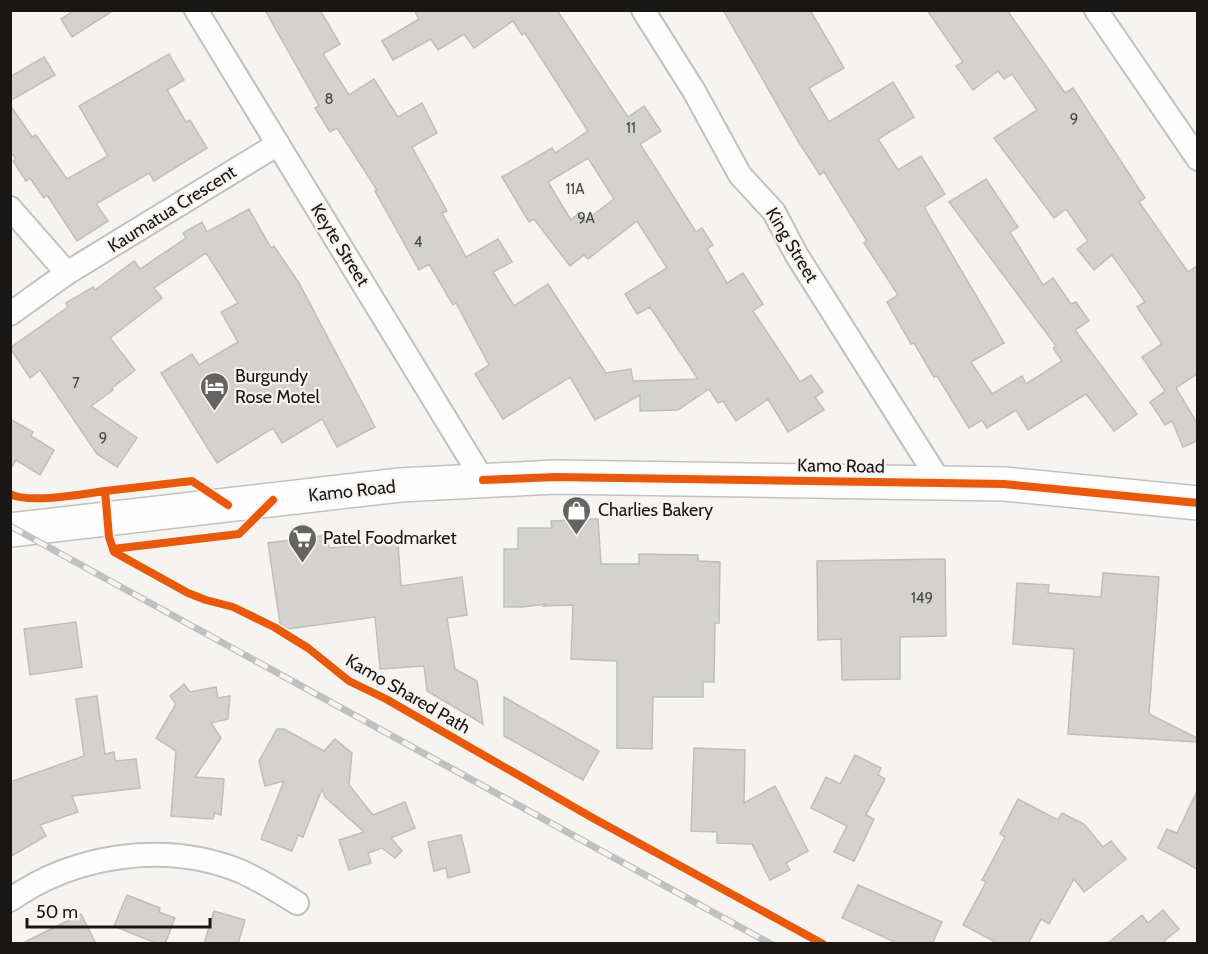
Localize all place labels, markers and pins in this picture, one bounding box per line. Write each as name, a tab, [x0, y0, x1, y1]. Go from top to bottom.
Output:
place label: Burgundy Rose Motel	[235, 365, 321, 408]
hotel icon: Burgundy Rose Motel	[198, 370, 230, 412]
shop icon: Charlies Bakery	[561, 494, 593, 536]
place label: Charlies Bakery	[598, 499, 713, 521]
supermarket icon: Patel Foodmarket	[286, 522, 318, 564]
place label: Patel Foodmarket	[323, 527, 457, 549]

